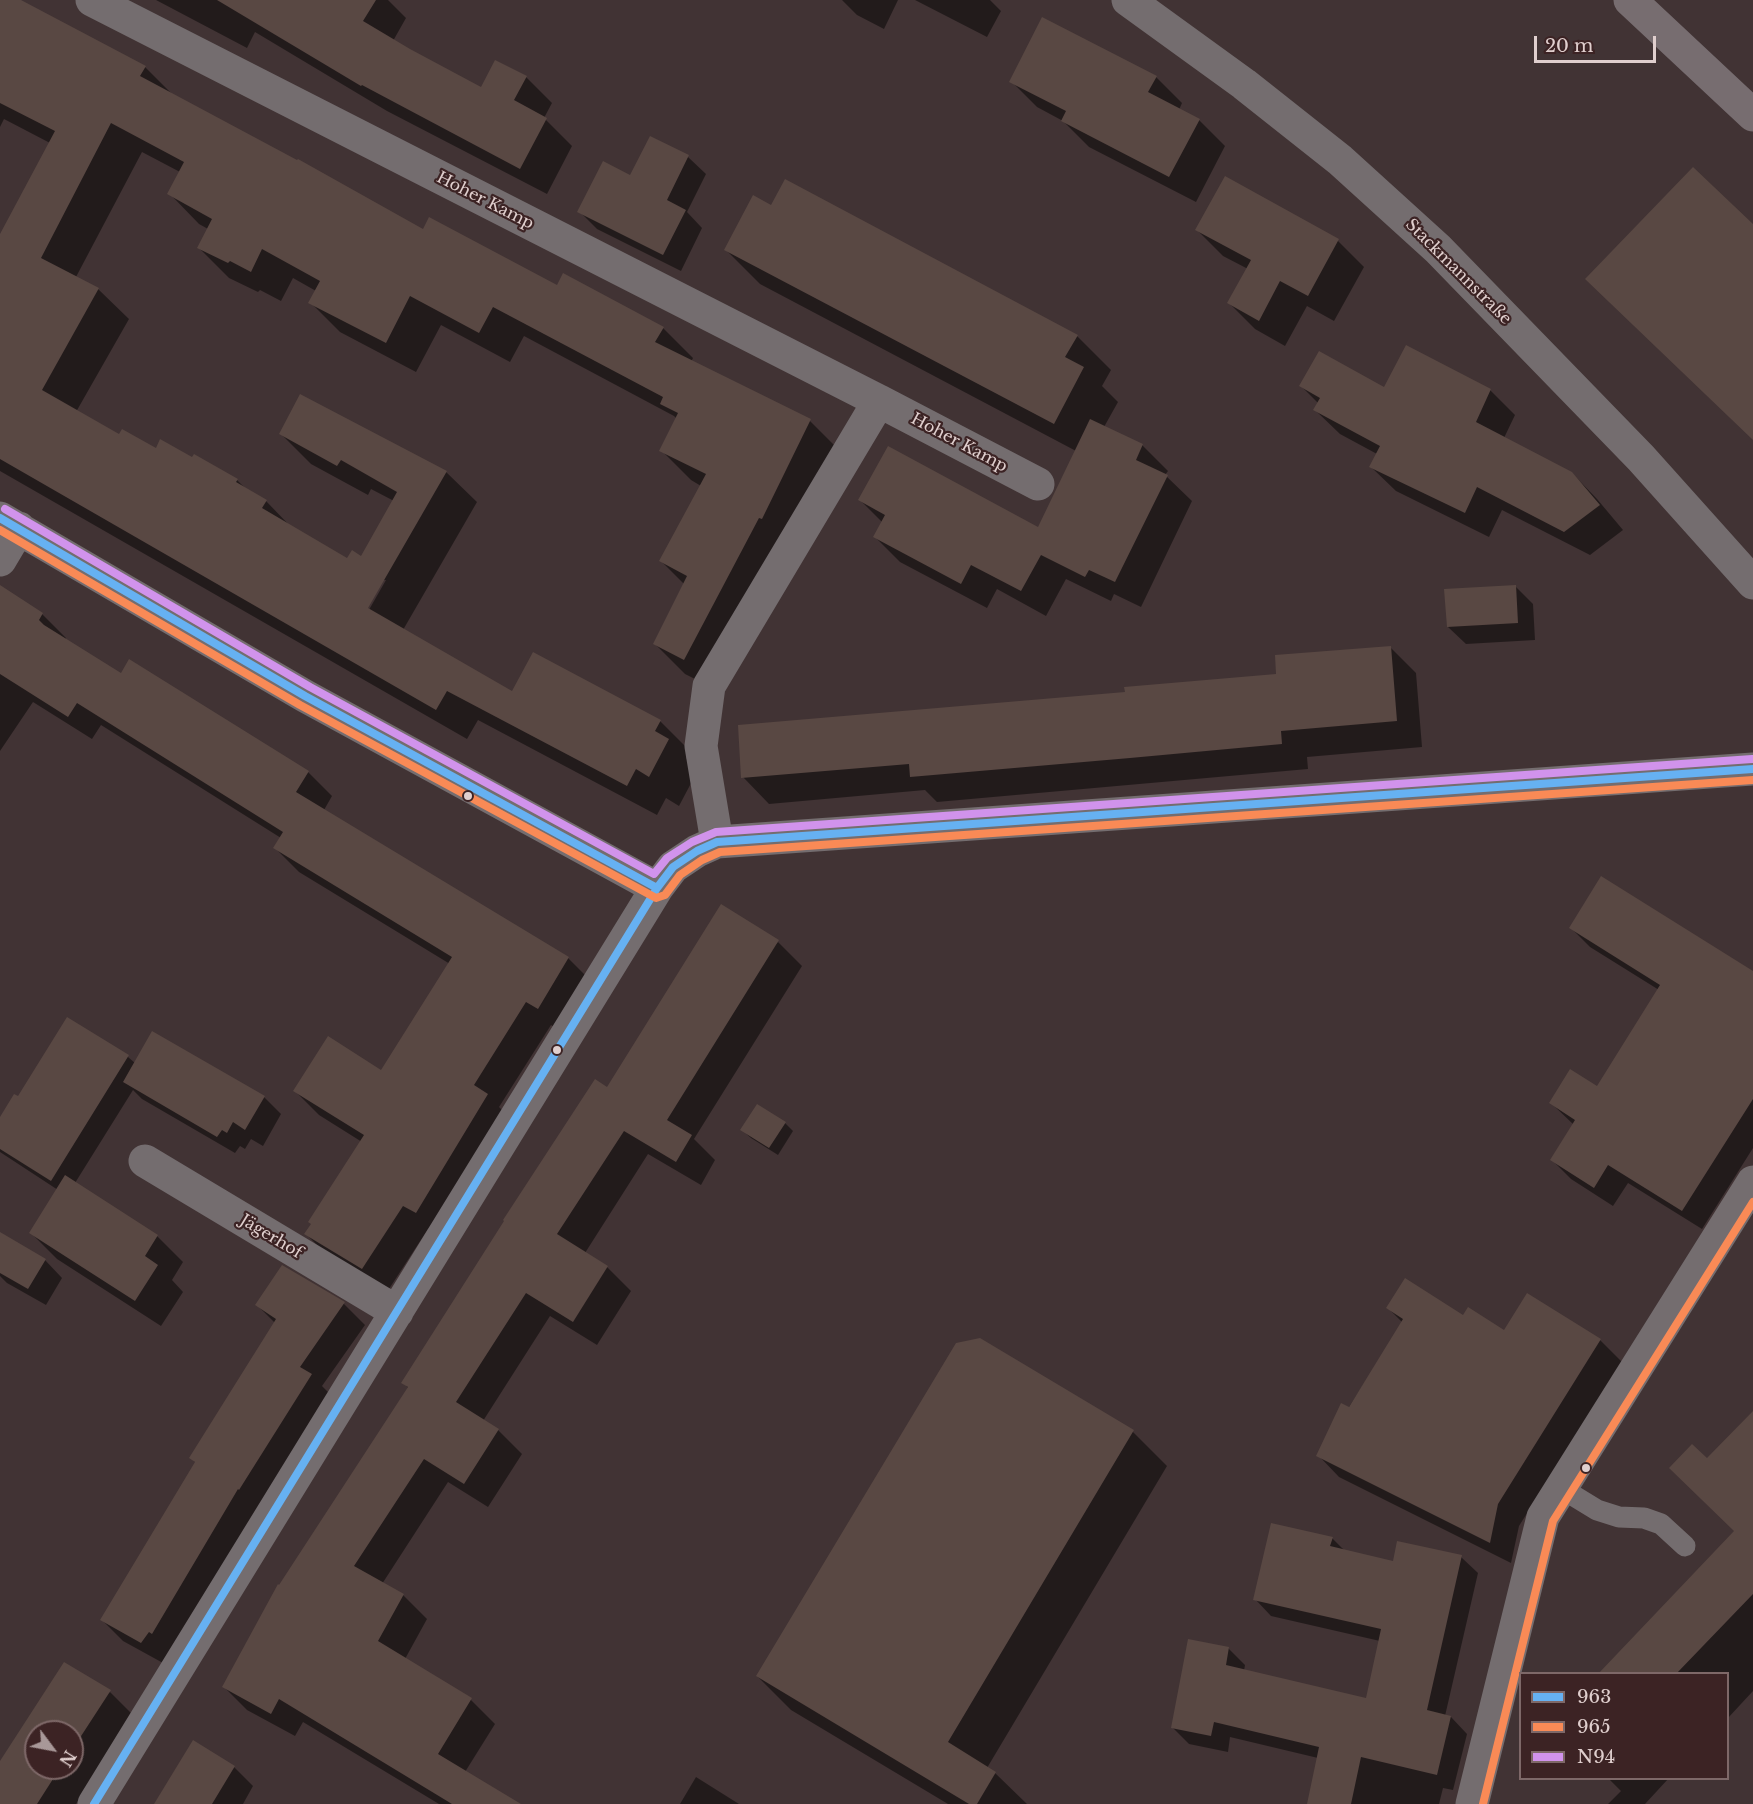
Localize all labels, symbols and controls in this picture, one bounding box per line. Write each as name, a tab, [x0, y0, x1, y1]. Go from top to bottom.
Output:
scale bar	[1537, 24, 1658, 62]
text: 20 m	[1545, 35, 1593, 57]
street label: Hoher Kamp	[433, 168, 537, 234]
street label: Stackmannstraße	[1401, 215, 1515, 329]
street label: Hoher Kamp	[907, 410, 1011, 476]
unlabelled marker	[462, 790, 474, 802]
unlabelled marker	[551, 1044, 563, 1056]
street label: Jägerhof	[236, 1211, 306, 1263]
unlabelled marker	[1580, 1462, 1592, 1474]
legend	[1519, 1672, 1729, 1780]
text: 963	[1577, 1686, 1611, 1708]
text: 965	[1577, 1716, 1610, 1738]
north arrow	[24, 1720, 84, 1780]
text: N94	[1577, 1746, 1615, 1768]
text: N	[55, 1747, 80, 1770]

